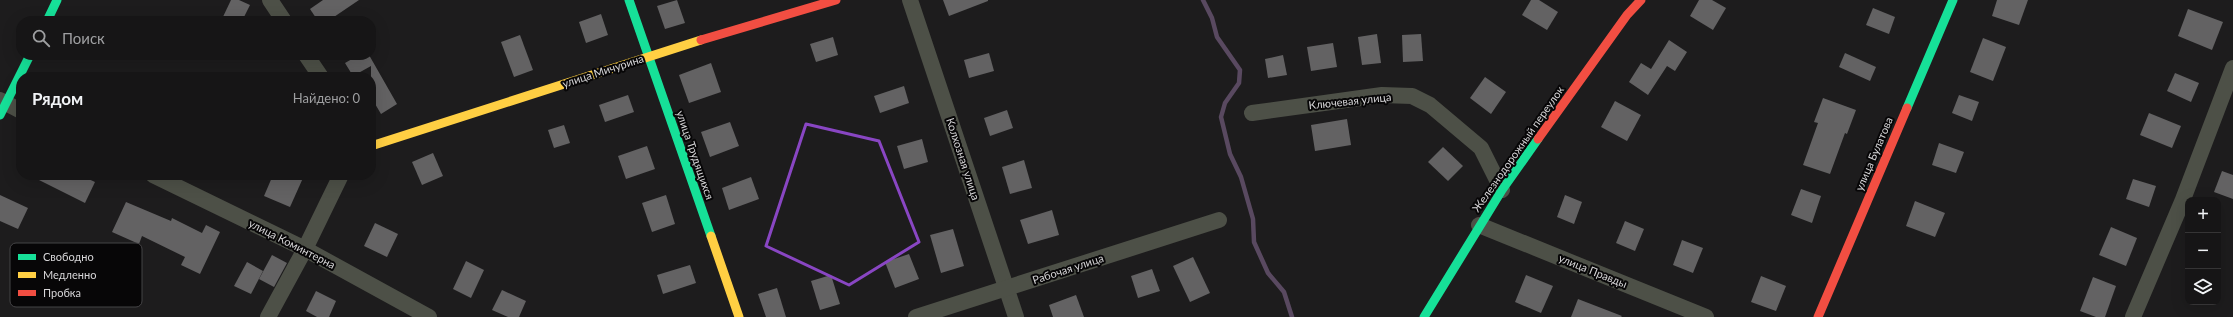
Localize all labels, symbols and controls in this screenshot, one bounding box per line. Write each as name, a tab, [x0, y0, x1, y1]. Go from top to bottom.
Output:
search box	[16, 16, 376, 60]
icon: search	[30, 27, 52, 49]
text: Поиск	[62, 29, 105, 47]
street label: улица Мичурина	[561, 51, 645, 90]
street label: Железнодорожный переулок	[1469, 83, 1566, 214]
text: Рядом	[32, 88, 83, 109]
text: Найдено: 0	[293, 90, 360, 106]
street label: Ключевая улица	[1308, 90, 1392, 111]
street label: улица Трудящихся	[674, 109, 717, 201]
street label: улица Булатова	[1852, 115, 1895, 193]
street label: Колхозная улица	[944, 116, 983, 202]
map controls	[2185, 197, 2221, 305]
button: +	[2185, 197, 2221, 233]
street label: улица Коминтерна	[247, 216, 338, 271]
button: −	[2185, 233, 2221, 269]
legend	[10, 243, 142, 307]
text: Свободно	[43, 250, 94, 263]
street label: Рабочая улица	[1031, 251, 1105, 286]
street label: улица Правды	[1557, 251, 1629, 290]
text: Медленно	[43, 268, 96, 281]
button: layers	[2185, 269, 2221, 305]
text: Пробка	[43, 286, 81, 299]

